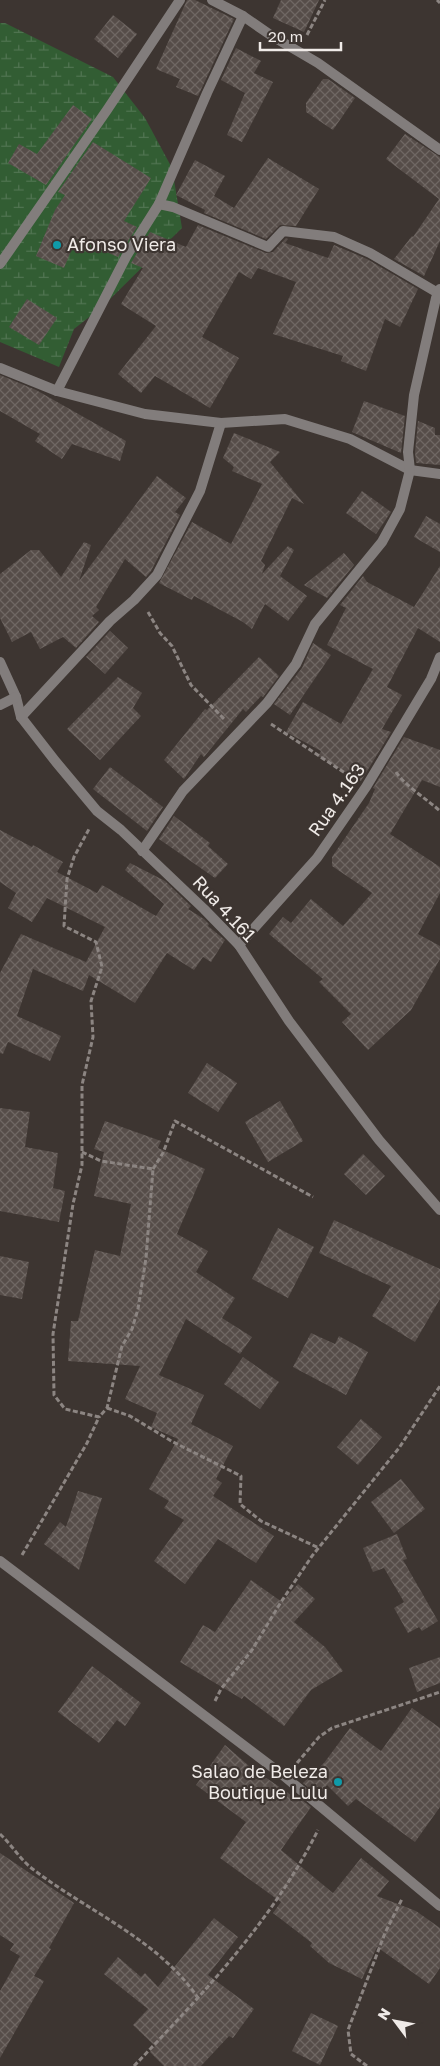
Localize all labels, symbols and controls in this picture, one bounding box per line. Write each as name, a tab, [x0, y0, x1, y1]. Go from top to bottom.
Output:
scale bar	[260, 20, 341, 52]
text: 20 m	[268, 27, 303, 45]
place label: Afonso Viera	[67, 233, 176, 255]
marker: Afonso Viera	[51, 239, 63, 251]
street label: Rua 4.163	[303, 759, 369, 840]
street label: Rua 4.161	[189, 871, 261, 946]
place label: Salao de Beleza Boutique Lulu	[191, 1760, 328, 1803]
marker: Salao de Beleza Boutique Lulu	[332, 1776, 344, 1788]
north arrow	[370, 1996, 420, 2046]
text: N	[374, 2005, 394, 2023]

